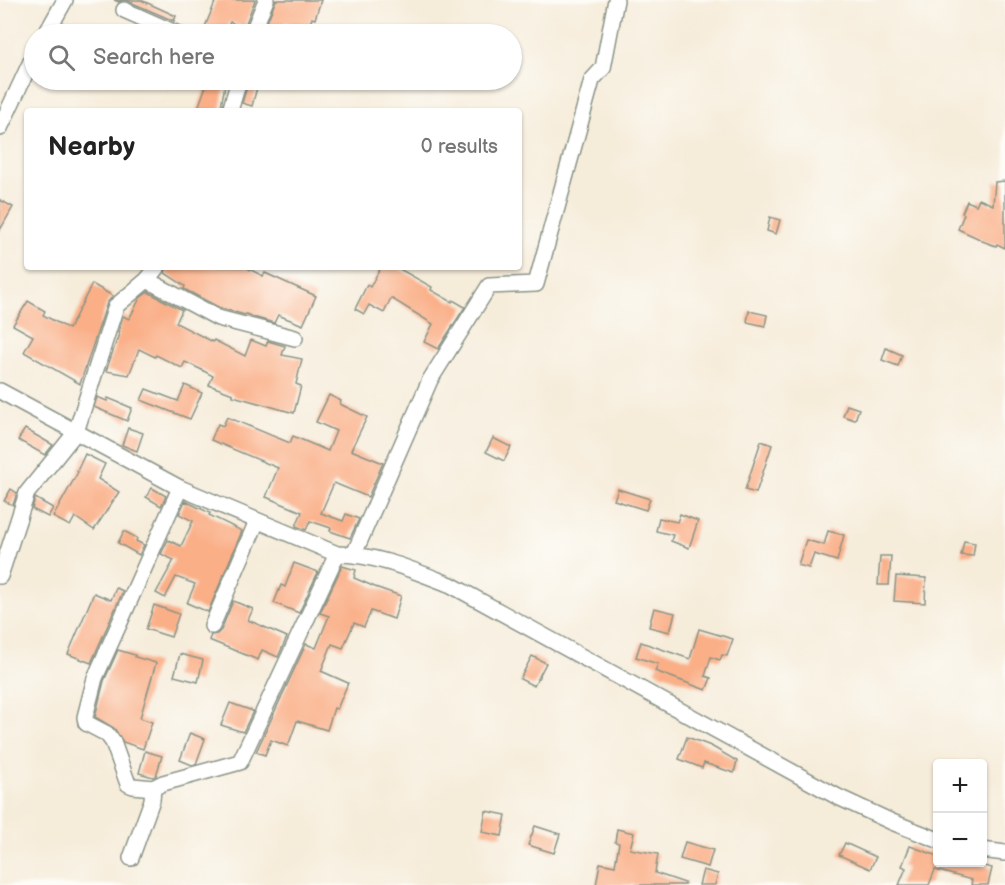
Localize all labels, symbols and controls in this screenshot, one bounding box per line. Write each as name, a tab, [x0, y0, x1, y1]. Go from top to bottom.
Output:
search box	[24, 24, 522, 90]
icon: search	[45, 41, 78, 74]
text: Search here	[93, 44, 215, 71]
text: Nearby	[48, 132, 135, 163]
text: 0 results	[421, 135, 498, 159]
map controls	[933, 759, 987, 867]
button: +	[933, 759, 987, 813]
button: −	[933, 813, 987, 867]

